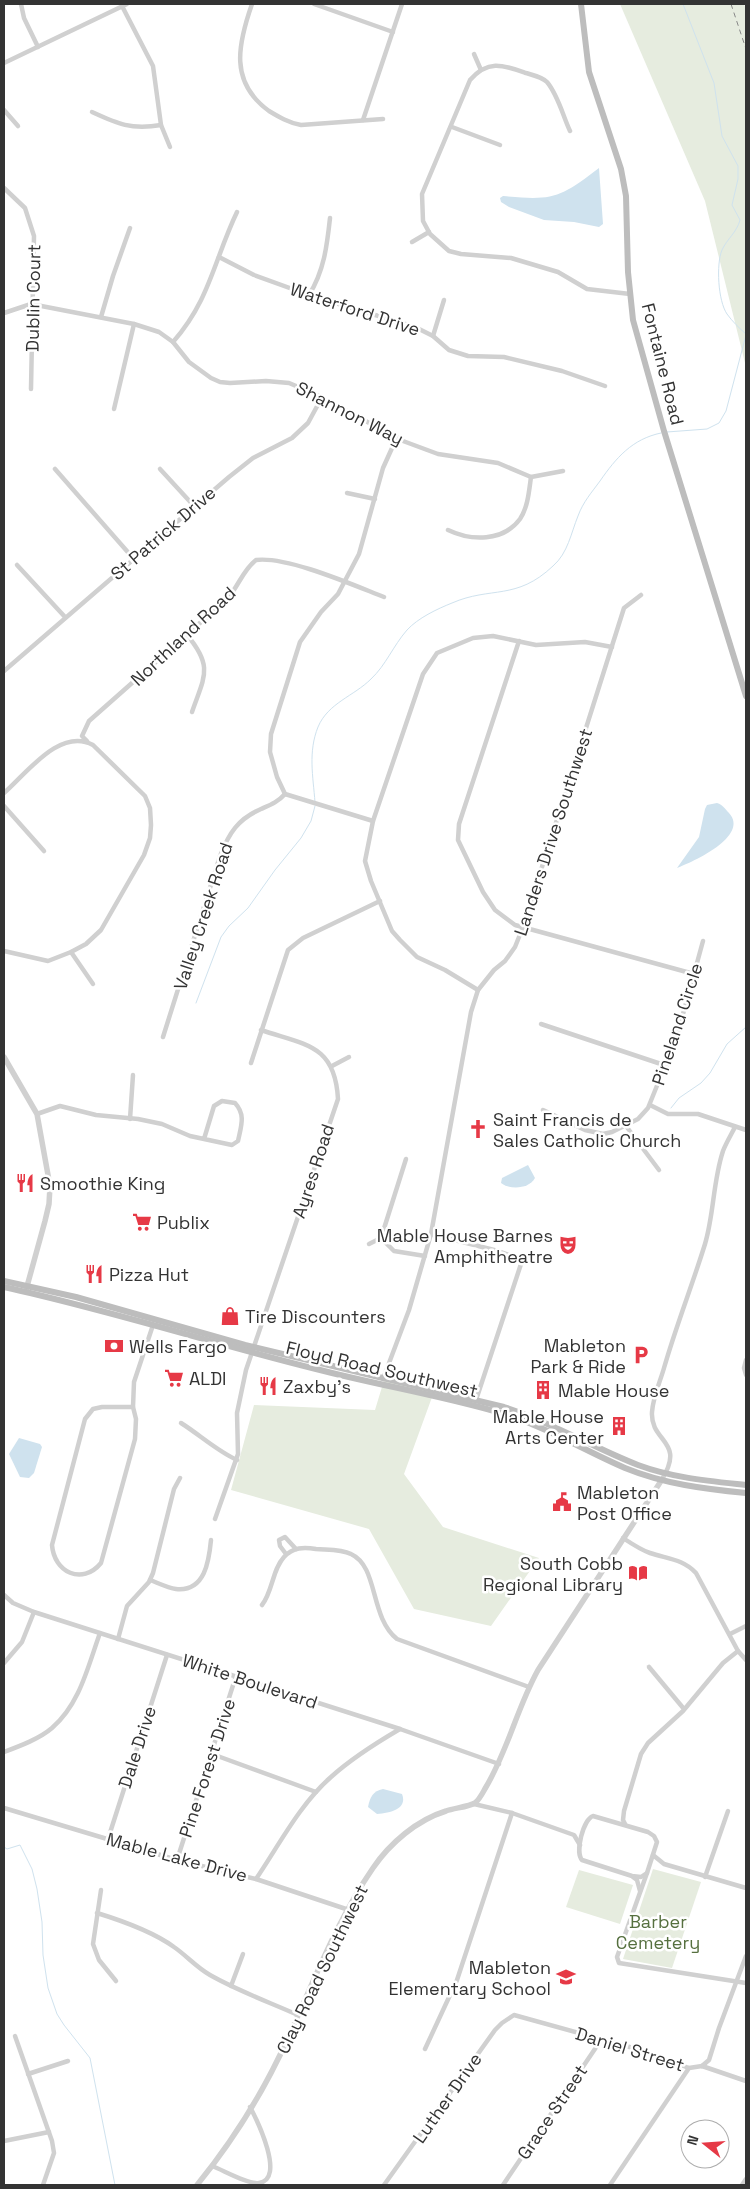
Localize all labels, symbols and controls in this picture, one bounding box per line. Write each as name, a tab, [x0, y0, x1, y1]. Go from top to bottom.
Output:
street label: Dublin Court	[21, 244, 45, 352]
street label: Waterford Drive	[287, 277, 423, 341]
street label: Fontaine Road	[637, 301, 689, 427]
street label: Shannon Way	[292, 376, 408, 450]
street label: St Patrick Drive	[106, 481, 220, 585]
street label: Northland Road	[126, 581, 240, 691]
street label: Landers Drive Southwest	[509, 725, 597, 939]
street label: Valley Creek Road	[168, 839, 238, 993]
street label: Pineland Circle	[646, 960, 708, 1088]
place label: Saint Francis de Sales Catholic Church	[493, 1108, 681, 1152]
church icon: Saint Francis de Sales Catholic Church	[467, 1118, 489, 1140]
street label: Ayres Road	[287, 1121, 339, 1221]
restaurant icon: Smoothie King	[14, 1172, 36, 1194]
place label: Smoothie King	[40, 1172, 165, 1195]
supermarket icon: Publix	[131, 1211, 153, 1233]
place label: Publix	[157, 1211, 210, 1234]
place label: Mable House Barnes Amphitheatre	[377, 1224, 553, 1268]
theatre icon: Mable House Barnes Amphitheatre	[557, 1234, 579, 1256]
restaurant icon: Pizza Hut	[83, 1263, 105, 1285]
place label: Pizza Hut	[109, 1263, 189, 1286]
shop icon: Tire Discounters	[219, 1305, 241, 1327]
place label: Tire Discounters	[245, 1305, 386, 1328]
place label: Mableton Park & Ride	[530, 1334, 626, 1378]
bank icon: Wells Fargo	[103, 1335, 125, 1357]
place label: Wells Fargo	[129, 1335, 227, 1358]
street label: Floyd Road Southwest	[284, 1336, 480, 1402]
parking icon: Mableton Park & Ride	[630, 1344, 652, 1366]
supermarket icon: ALDI	[163, 1367, 185, 1389]
place label: ALDI	[189, 1367, 227, 1390]
restaurant icon: Zaxby's	[257, 1375, 279, 1397]
place label: Zaxby's	[283, 1375, 351, 1398]
building icon: Mable House	[532, 1379, 554, 1401]
place label: Mable House	[558, 1379, 669, 1402]
place label: Mable House Arts Center	[493, 1405, 604, 1449]
building icon: Mable House Arts Center	[608, 1415, 630, 1437]
place label: Mableton Post Office	[577, 1481, 672, 1525]
public building icon: Mableton Post Office	[551, 1491, 573, 1513]
place label: South Cobb Regional Library	[483, 1552, 623, 1596]
library icon: South Cobb Regional Library	[627, 1562, 649, 1584]
street label: White Boulevard	[179, 1648, 321, 1714]
street label: Pine Forest Drive	[174, 1696, 240, 1840]
street label: Dale Drive	[113, 1703, 161, 1791]
street label: Mable Lake Drive	[104, 1827, 250, 1887]
street label: Clay Road Southwest	[271, 1881, 373, 2057]
park label: Barber Cemetery	[616, 1910, 700, 1954]
place label: Mableton Elementary School	[388, 1956, 551, 2000]
school or university icon: Mableton Elementary School	[555, 1966, 577, 1988]
street label: Daniel Street	[573, 2022, 687, 2076]
street label: Luther Drive	[407, 2048, 487, 2148]
street label: Grace Street	[512, 2060, 592, 2164]
north arrow	[680, 2119, 730, 2169]
text: N	[683, 2133, 703, 2147]

